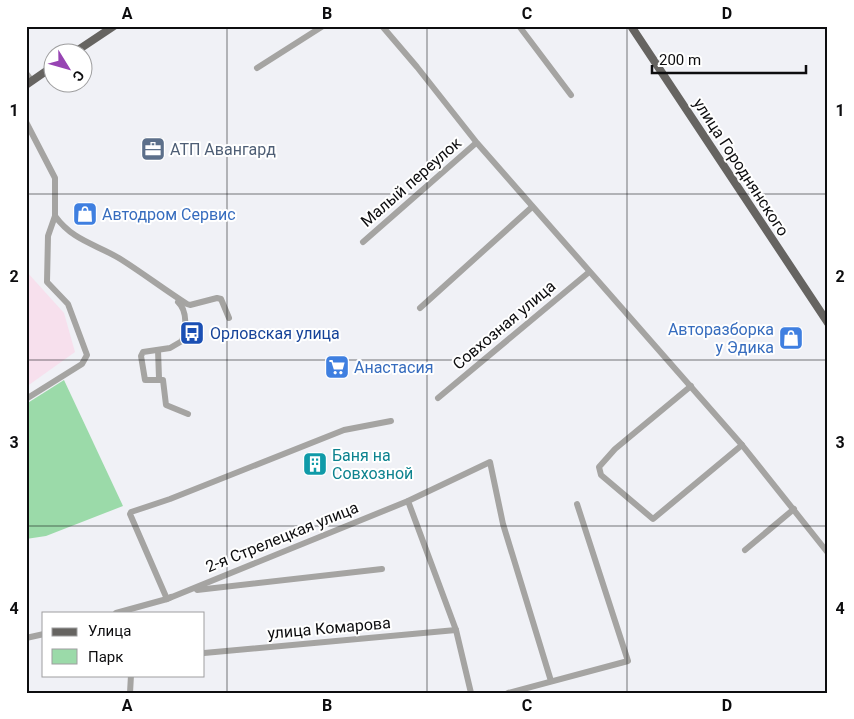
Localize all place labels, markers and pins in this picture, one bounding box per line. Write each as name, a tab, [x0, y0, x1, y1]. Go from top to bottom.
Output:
office icon: АТП Авангард	[140, 136, 166, 162]
place label: АТП Авангард	[170, 140, 276, 159]
shop icon: Автодром Сервис	[72, 201, 98, 227]
place label: Автодром Сервис	[102, 205, 236, 224]
bus stop icon: Орловская улица	[179, 320, 205, 346]
place label: Авторазборка у Эдика	[668, 320, 774, 357]
place label: Орловская улица	[210, 324, 340, 343]
shop icon: Авторазборка у Эдика	[778, 325, 804, 351]
supermarket icon: Анастасия	[324, 354, 350, 380]
place label: Анастасия	[354, 358, 433, 377]
place label: Баня на Совхозной	[332, 446, 413, 483]
building icon: Баня на Совхозной	[302, 451, 328, 477]

